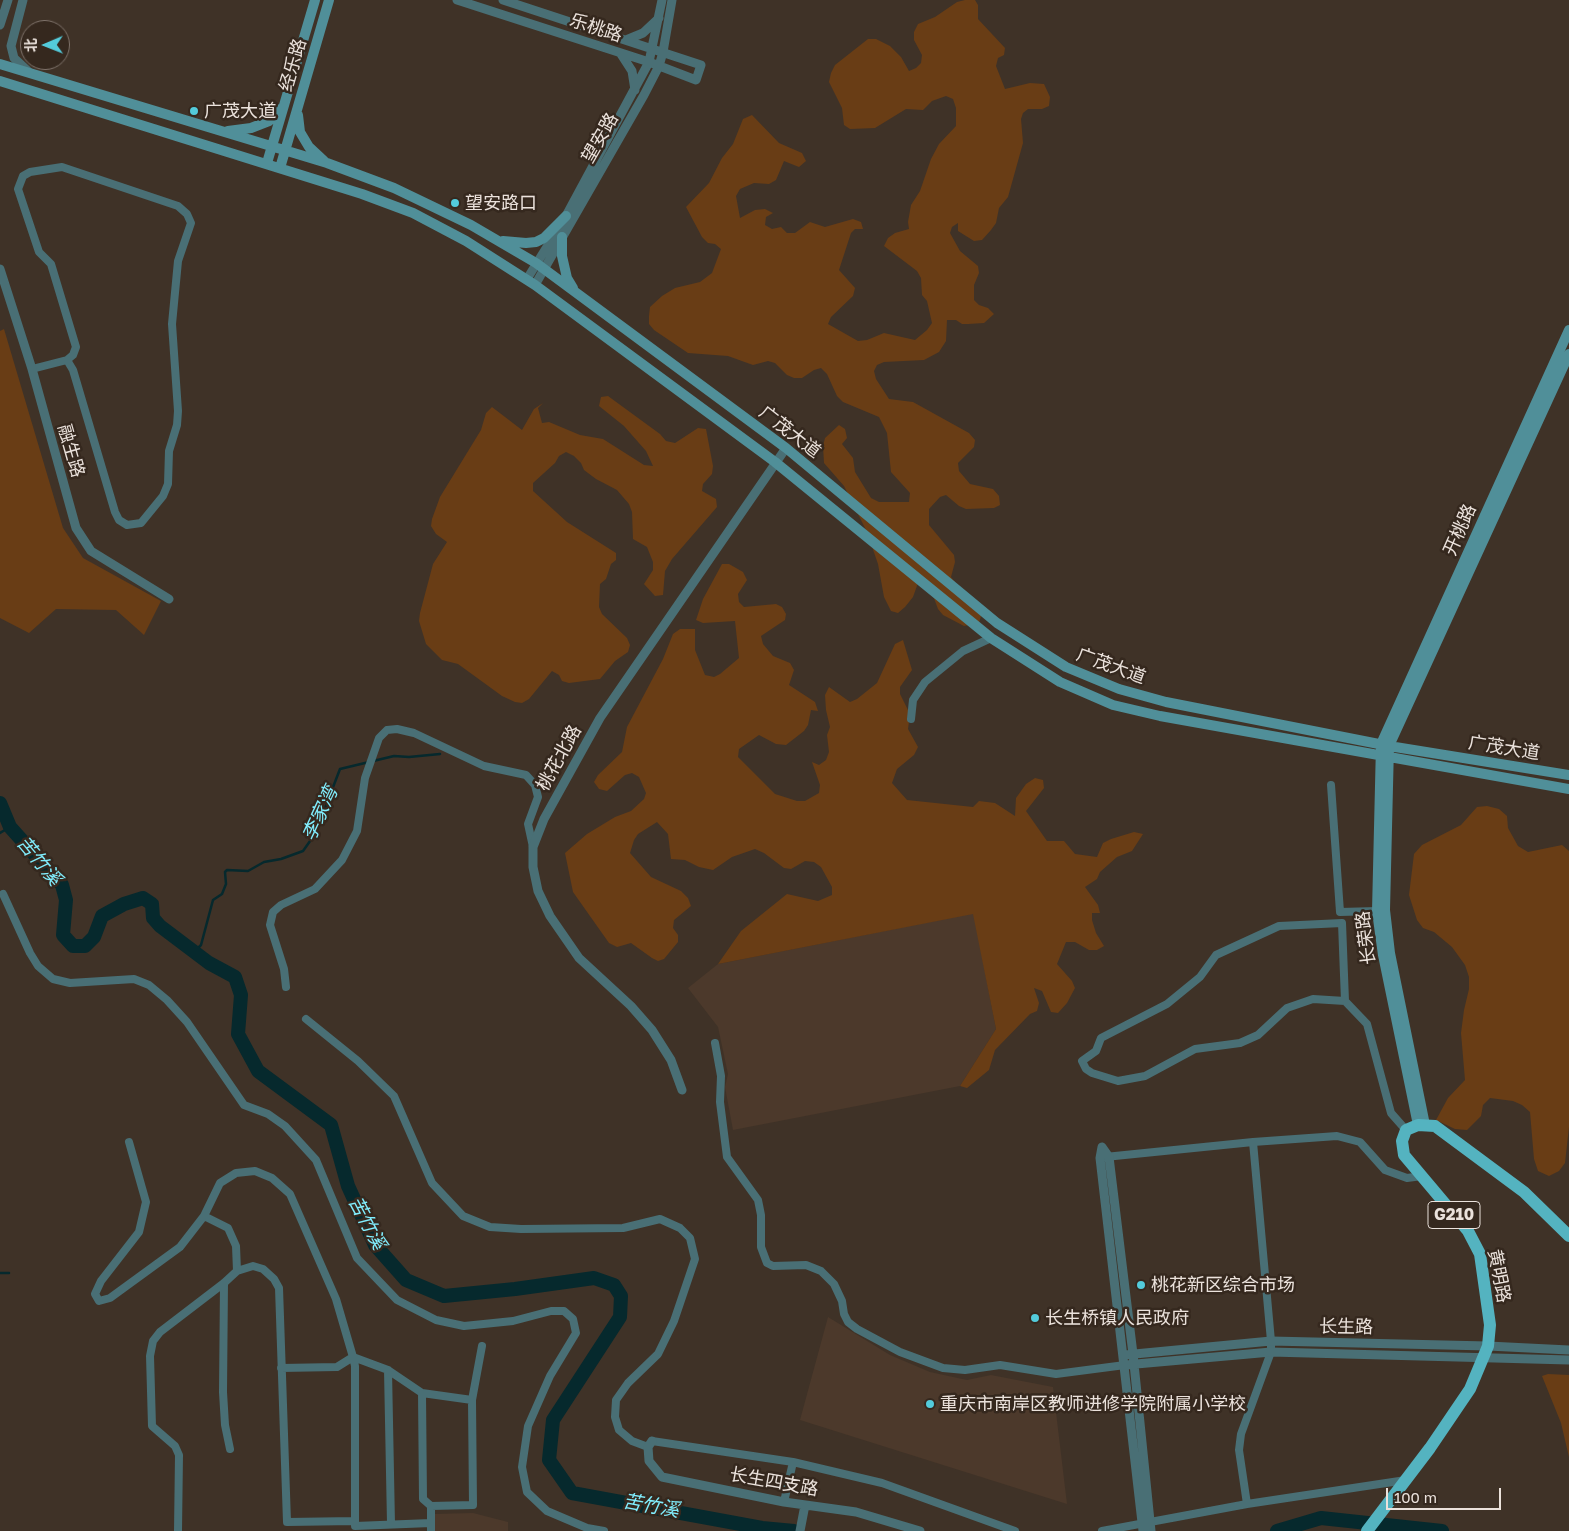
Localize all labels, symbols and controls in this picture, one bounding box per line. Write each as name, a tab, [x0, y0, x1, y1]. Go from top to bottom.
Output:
street label: 乐桃路	[567, 9, 625, 47]
north arrow	[20, 20, 70, 70]
street label: 经乐路	[275, 36, 311, 94]
text: 北	[22, 38, 39, 52]
place label: 广茂大道	[204, 100, 276, 122]
marker: 广茂大道	[188, 105, 200, 117]
street label: 望安路	[577, 109, 623, 167]
place label: 望安路口	[465, 192, 537, 214]
marker: 望安路口	[449, 197, 461, 209]
street label: 广茂大道	[755, 401, 825, 463]
street label: 融生路	[53, 422, 89, 480]
street label: 开桃路	[1439, 501, 1481, 559]
street label: 广茂大道	[1073, 644, 1149, 688]
street label: 桃花北路	[532, 721, 586, 795]
street label: 广茂大道	[1467, 732, 1541, 764]
water label: 李家湾	[298, 783, 342, 845]
water label: 苦竹溪	[12, 832, 66, 890]
street label: 长荣路	[1352, 910, 1380, 966]
water label: 苦竹溪	[344, 1192, 390, 1254]
road number: G210	[1428, 1202, 1480, 1228]
street label: 黄明路	[1483, 1247, 1515, 1305]
place label: 桃花新区综合市场	[1151, 1274, 1295, 1296]
marker: 桃花新区综合市场	[1135, 1279, 1147, 1291]
place label: 长生桥镇人民政府	[1045, 1307, 1189, 1329]
marker: 长生桥镇人民政府	[1029, 1312, 1041, 1324]
street label: 长生路	[1319, 1316, 1373, 1338]
place label: 重庆市南岸区教师进修学院附属小学校	[940, 1393, 1246, 1415]
marker: 重庆市南岸区教师进修学院附属小学校	[924, 1398, 936, 1410]
street label: 长生四支路	[728, 1464, 820, 1500]
scale bar	[1389, 1478, 1504, 1510]
text: 100 m	[1394, 1488, 1437, 1506]
water label: 苦竹溪	[621, 1490, 681, 1522]

